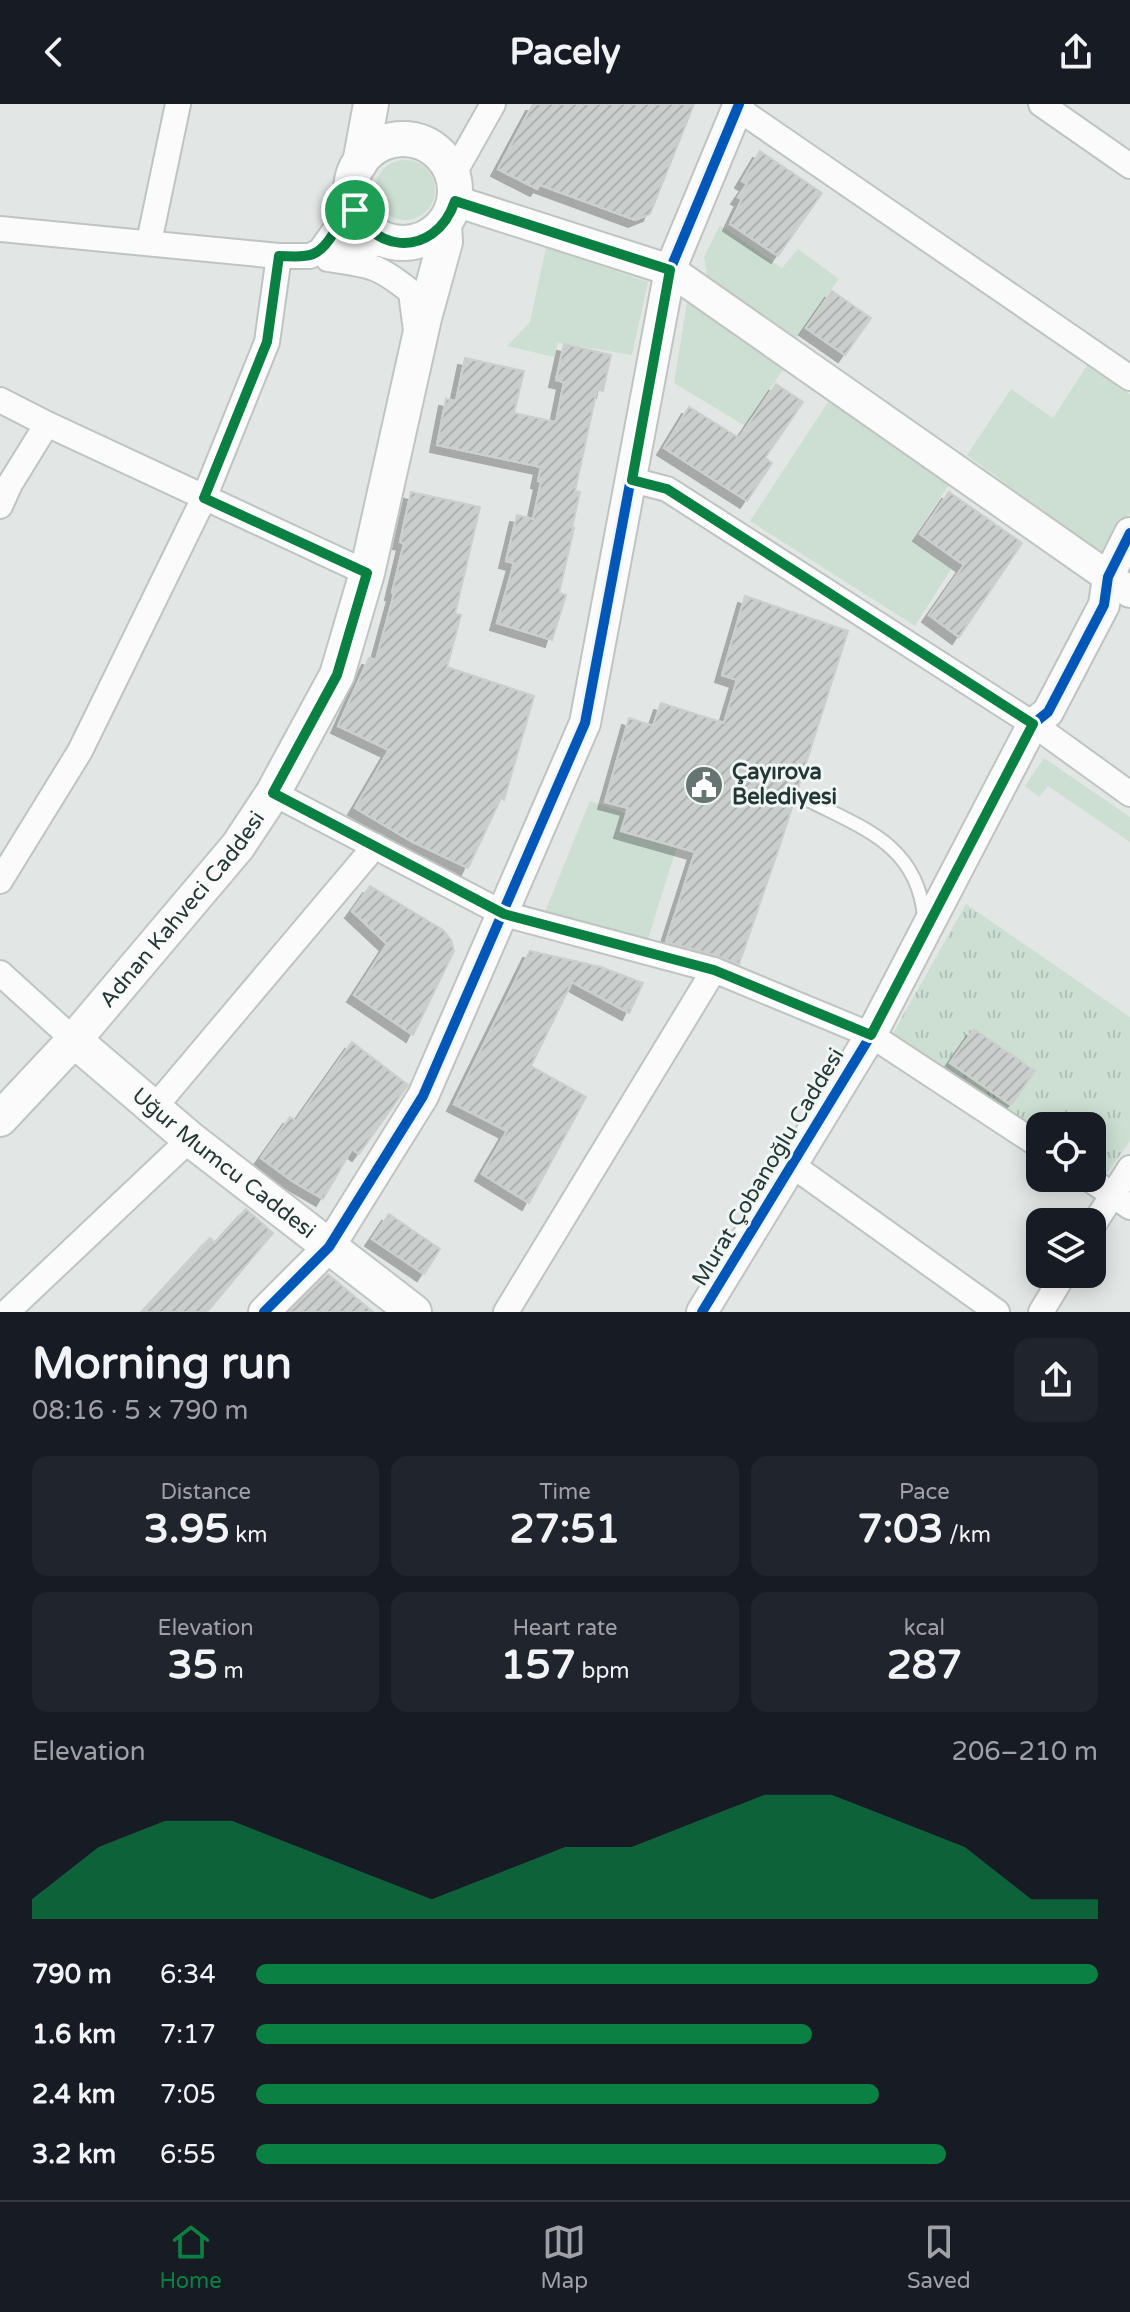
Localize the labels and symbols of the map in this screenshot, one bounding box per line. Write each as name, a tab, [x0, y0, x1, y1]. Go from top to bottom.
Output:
pin	[321, 176, 389, 244]
place label: Çayırova Belediyesi	[732, 759, 837, 810]
public building icon: Çayırova Belediyesi	[683, 764, 725, 806]
street label: Adnan Kahveci Caddesi	[94, 806, 270, 1013]
street label: Murat Çobanoğlu Caddesi	[687, 1043, 849, 1291]
street label: Uğur Mumcu Caddesi	[127, 1082, 321, 1244]

